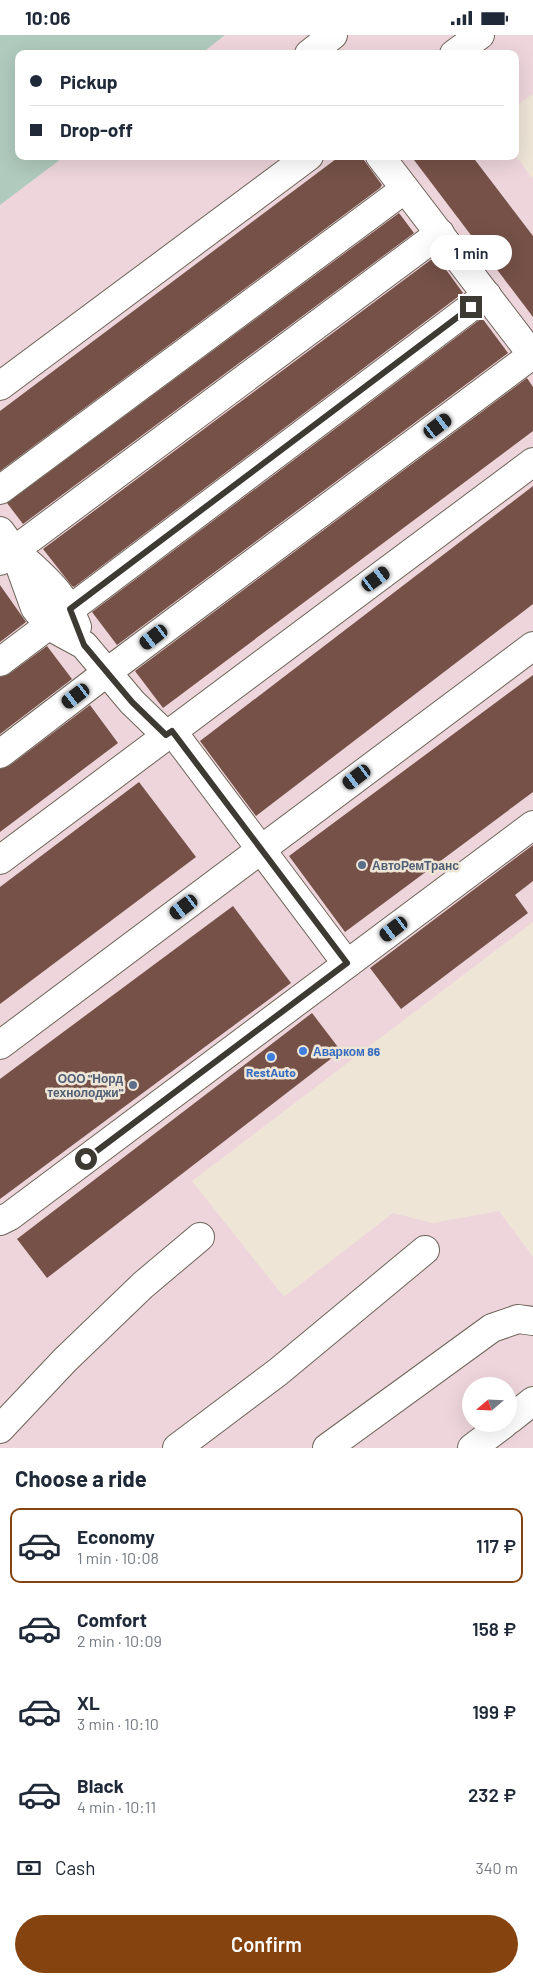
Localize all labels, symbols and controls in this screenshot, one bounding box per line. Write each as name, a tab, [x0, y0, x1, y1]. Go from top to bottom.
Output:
text: 10:06	[25, 6, 71, 29]
text: Pickup	[60, 70, 118, 93]
text: Drop-off	[60, 118, 133, 141]
callout: 1 min	[430, 235, 512, 269]
text: 1 min	[454, 243, 488, 262]
route end	[460, 296, 482, 318]
car	[421, 411, 454, 441]
car	[359, 564, 392, 594]
car	[137, 622, 170, 652]
car	[59, 681, 92, 711]
car	[340, 762, 373, 792]
place label: АвтоРемТранс	[372, 858, 459, 873]
marker: АвтоРемТранс	[356, 859, 368, 871]
car	[167, 892, 200, 922]
car	[377, 914, 410, 944]
place label: Аварком 86	[313, 1044, 381, 1059]
marker: Аварком 86	[297, 1045, 309, 1057]
marker: RestAuto	[265, 1051, 277, 1063]
place label: RestAuto	[246, 1065, 296, 1079]
place label: ООО "Норд технолоджи"	[47, 1071, 124, 1100]
marker: ООО "Норд технолоджи"	[127, 1079, 139, 1091]
route start	[75, 1148, 97, 1170]
north arrow	[462, 1377, 518, 1433]
map controls	[462, 1377, 517, 1432]
text: Choose a ride	[15, 1465, 147, 1491]
icon: car	[17, 1523, 62, 1568]
text: Economy	[77, 1525, 155, 1548]
text: 117 ₽	[476, 1534, 516, 1557]
text: 1 min · 10:08	[77, 1548, 159, 1567]
icon: car	[17, 1606, 62, 1651]
text: Comfort	[77, 1608, 147, 1631]
text: 158 ₽	[472, 1617, 516, 1640]
text: 2 min · 10:09	[77, 1631, 162, 1650]
icon: car	[17, 1689, 62, 1734]
text: XL	[77, 1691, 100, 1714]
text: 199 ₽	[472, 1700, 516, 1723]
text: 3 min · 10:10	[77, 1714, 159, 1733]
icon: car	[17, 1772, 62, 1817]
text: Black	[77, 1774, 124, 1797]
text: 232 ₽	[468, 1783, 516, 1806]
text: 4 min · 10:11	[77, 1797, 156, 1816]
icon: cash	[15, 1854, 43, 1882]
text: Cash	[55, 1856, 96, 1879]
text: 340 m	[475, 1858, 518, 1877]
button: Confirm	[15, 1915, 518, 1973]

